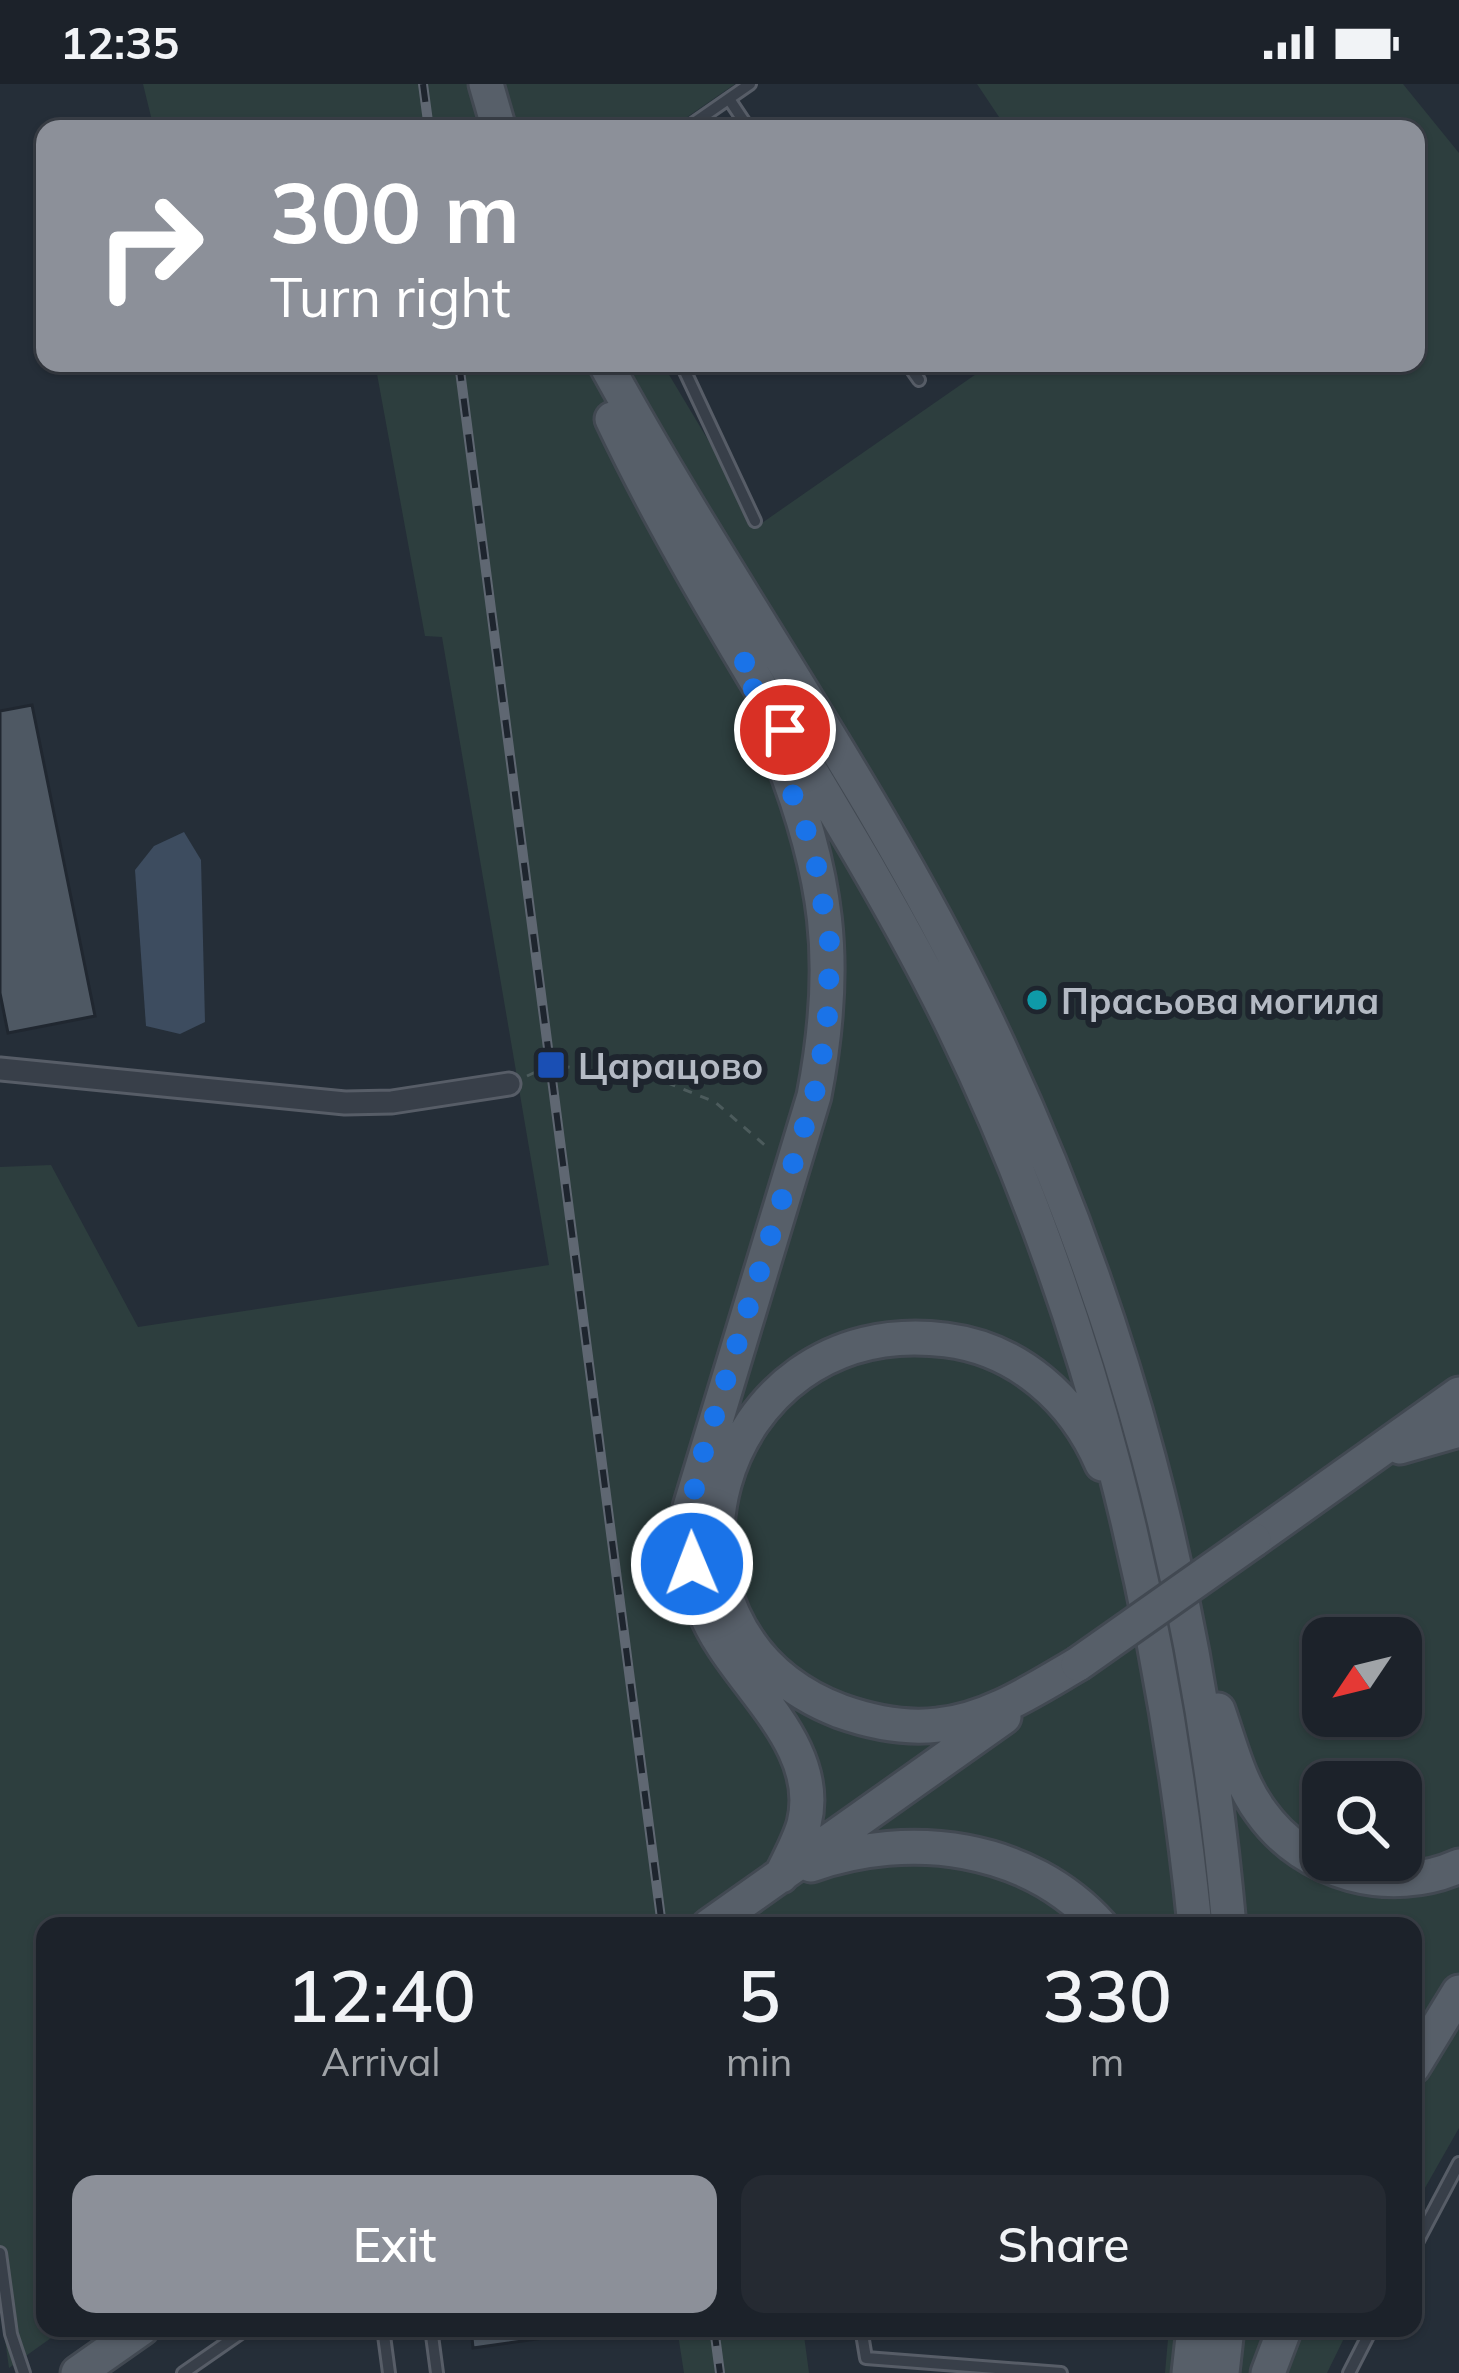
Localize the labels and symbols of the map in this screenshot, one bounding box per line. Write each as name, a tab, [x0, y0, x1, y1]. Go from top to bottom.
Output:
pin	[734, 679, 836, 781]
place label: Прасьова могила	[1061, 978, 1379, 1023]
marker: Прасьова могила	[1024, 987, 1050, 1013]
place label: Царацово	[578, 1043, 763, 1088]
marker: Царацово	[535, 1049, 567, 1081]
position arrow	[629, 1501, 755, 1627]
north arrow	[1302, 1617, 1422, 1737]

